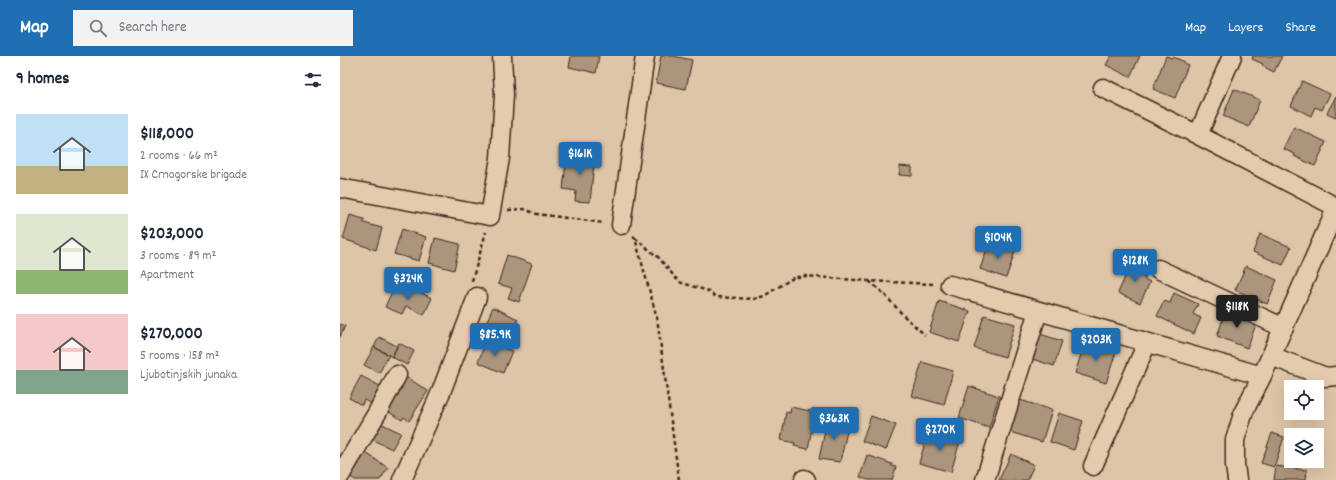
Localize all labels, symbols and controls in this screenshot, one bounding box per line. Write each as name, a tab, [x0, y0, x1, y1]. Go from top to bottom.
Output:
search box	[73, 10, 353, 46]
text: Map	[20, 15, 49, 42]
icon: search	[87, 17, 109, 39]
text: Search here	[119, 17, 187, 39]
text: Map	[1185, 18, 1206, 38]
text: Layers	[1228, 18, 1263, 38]
text: Share	[1285, 18, 1316, 38]
text: 9 homes	[16, 68, 69, 92]
icon: filters	[302, 69, 324, 91]
text: $118,000	[140, 123, 194, 147]
icon: home	[48, 130, 96, 178]
pin: $161K	[552, 142, 608, 176]
text: $161K	[568, 145, 592, 164]
text: 2 rooms · 66 m²	[140, 147, 218, 166]
text: IX Crnogorske brigade	[140, 166, 247, 185]
text: $203,000	[140, 223, 204, 247]
pin: $104K	[970, 226, 1026, 260]
text: $104K	[984, 229, 1012, 248]
icon: home	[48, 230, 96, 278]
text: 3 rooms · 89 m²	[140, 247, 216, 266]
pin: $128K	[1107, 249, 1163, 283]
text: $128K	[1122, 252, 1148, 271]
text: Apartment	[140, 266, 194, 285]
pin: $324K	[380, 267, 436, 301]
text: $324K	[393, 270, 423, 289]
pin: $118K	[1209, 295, 1265, 329]
text: $118K	[1225, 298, 1249, 317]
text: $270,000	[140, 323, 203, 347]
pin: $85.9K	[462, 323, 528, 357]
text: $85.9K	[479, 326, 511, 345]
pin: $203K	[1068, 328, 1124, 362]
icon: home	[48, 330, 96, 378]
text: $203K	[1080, 331, 1112, 350]
text: 5 rooms · 158 m²	[140, 347, 219, 366]
text: Ljubotinjskih junaka	[140, 366, 237, 385]
map controls	[1284, 380, 1324, 468]
button: locate	[1284, 380, 1324, 420]
pin: $363K	[806, 407, 862, 441]
text: $363K	[819, 410, 849, 429]
pin: $270K	[912, 418, 968, 452]
text: $270K	[925, 421, 955, 440]
button: layers	[1284, 428, 1324, 468]

